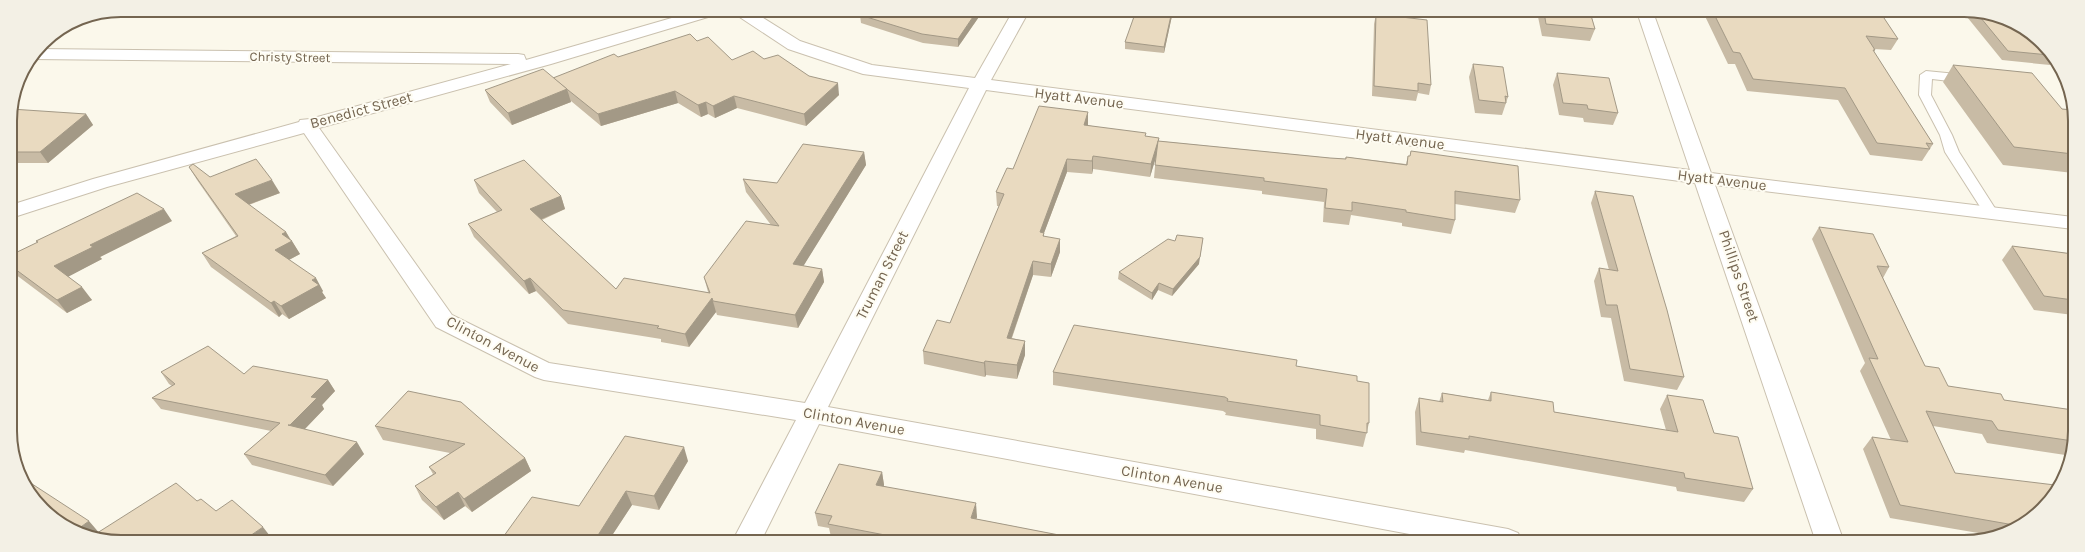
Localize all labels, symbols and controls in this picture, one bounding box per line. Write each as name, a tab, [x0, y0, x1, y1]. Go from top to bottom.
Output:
street label: Christy Street	[249, 49, 331, 65]
street label: Hyatt Avenue	[1033, 84, 1125, 112]
street label: Benedict Street	[308, 88, 415, 132]
street label: Hyatt Avenue	[1354, 125, 1446, 153]
street label: Hyatt Avenue	[1676, 166, 1768, 194]
street label: Truman Street	[852, 227, 912, 322]
street label: Phillips Street	[1715, 228, 1763, 325]
street label: Clinton Avenue	[443, 312, 543, 376]
street label: Clinton Avenue	[802, 403, 906, 439]
street label: Clinton Avenue	[1120, 461, 1224, 497]

